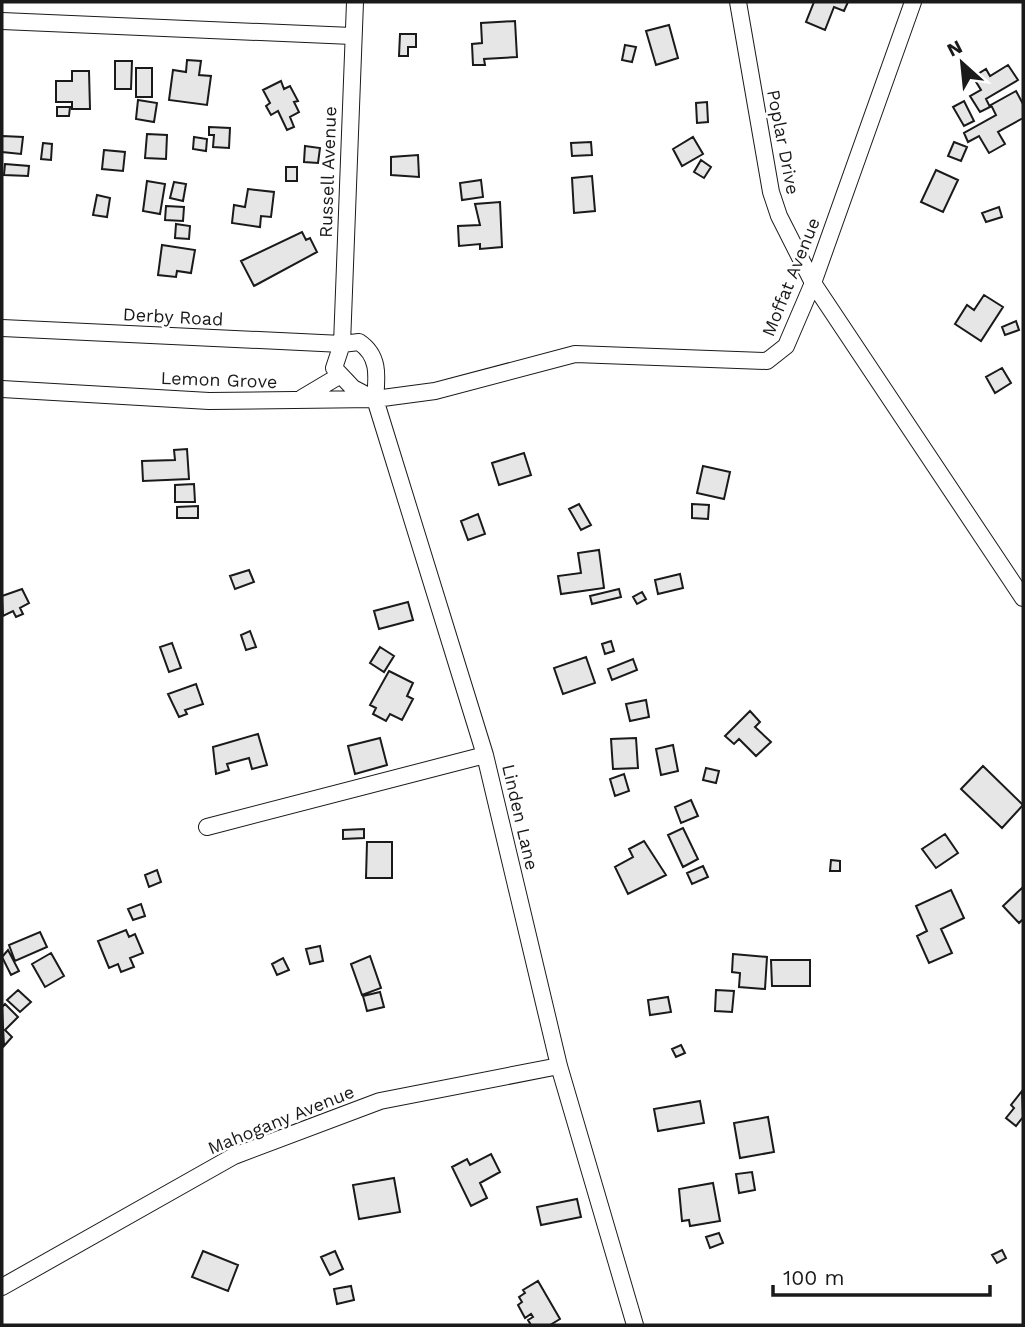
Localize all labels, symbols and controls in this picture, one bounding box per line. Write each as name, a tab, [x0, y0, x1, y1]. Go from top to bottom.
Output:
north arrow	[927, 28, 997, 98]
text: N	[943, 35, 966, 62]
street label: Poplar Drive	[763, 88, 804, 196]
street label: Russell Avenue	[315, 106, 340, 238]
street label: Moffat Avenue	[757, 214, 824, 339]
street label: Derby Road	[122, 303, 224, 330]
street label: Lemon Grove	[160, 367, 278, 392]
street label: Linden Lane	[498, 762, 543, 872]
street label: Mahogany Avenue	[205, 1081, 357, 1158]
scale bar	[773, 1254, 990, 1298]
text: 100 m	[783, 1265, 845, 1290]

